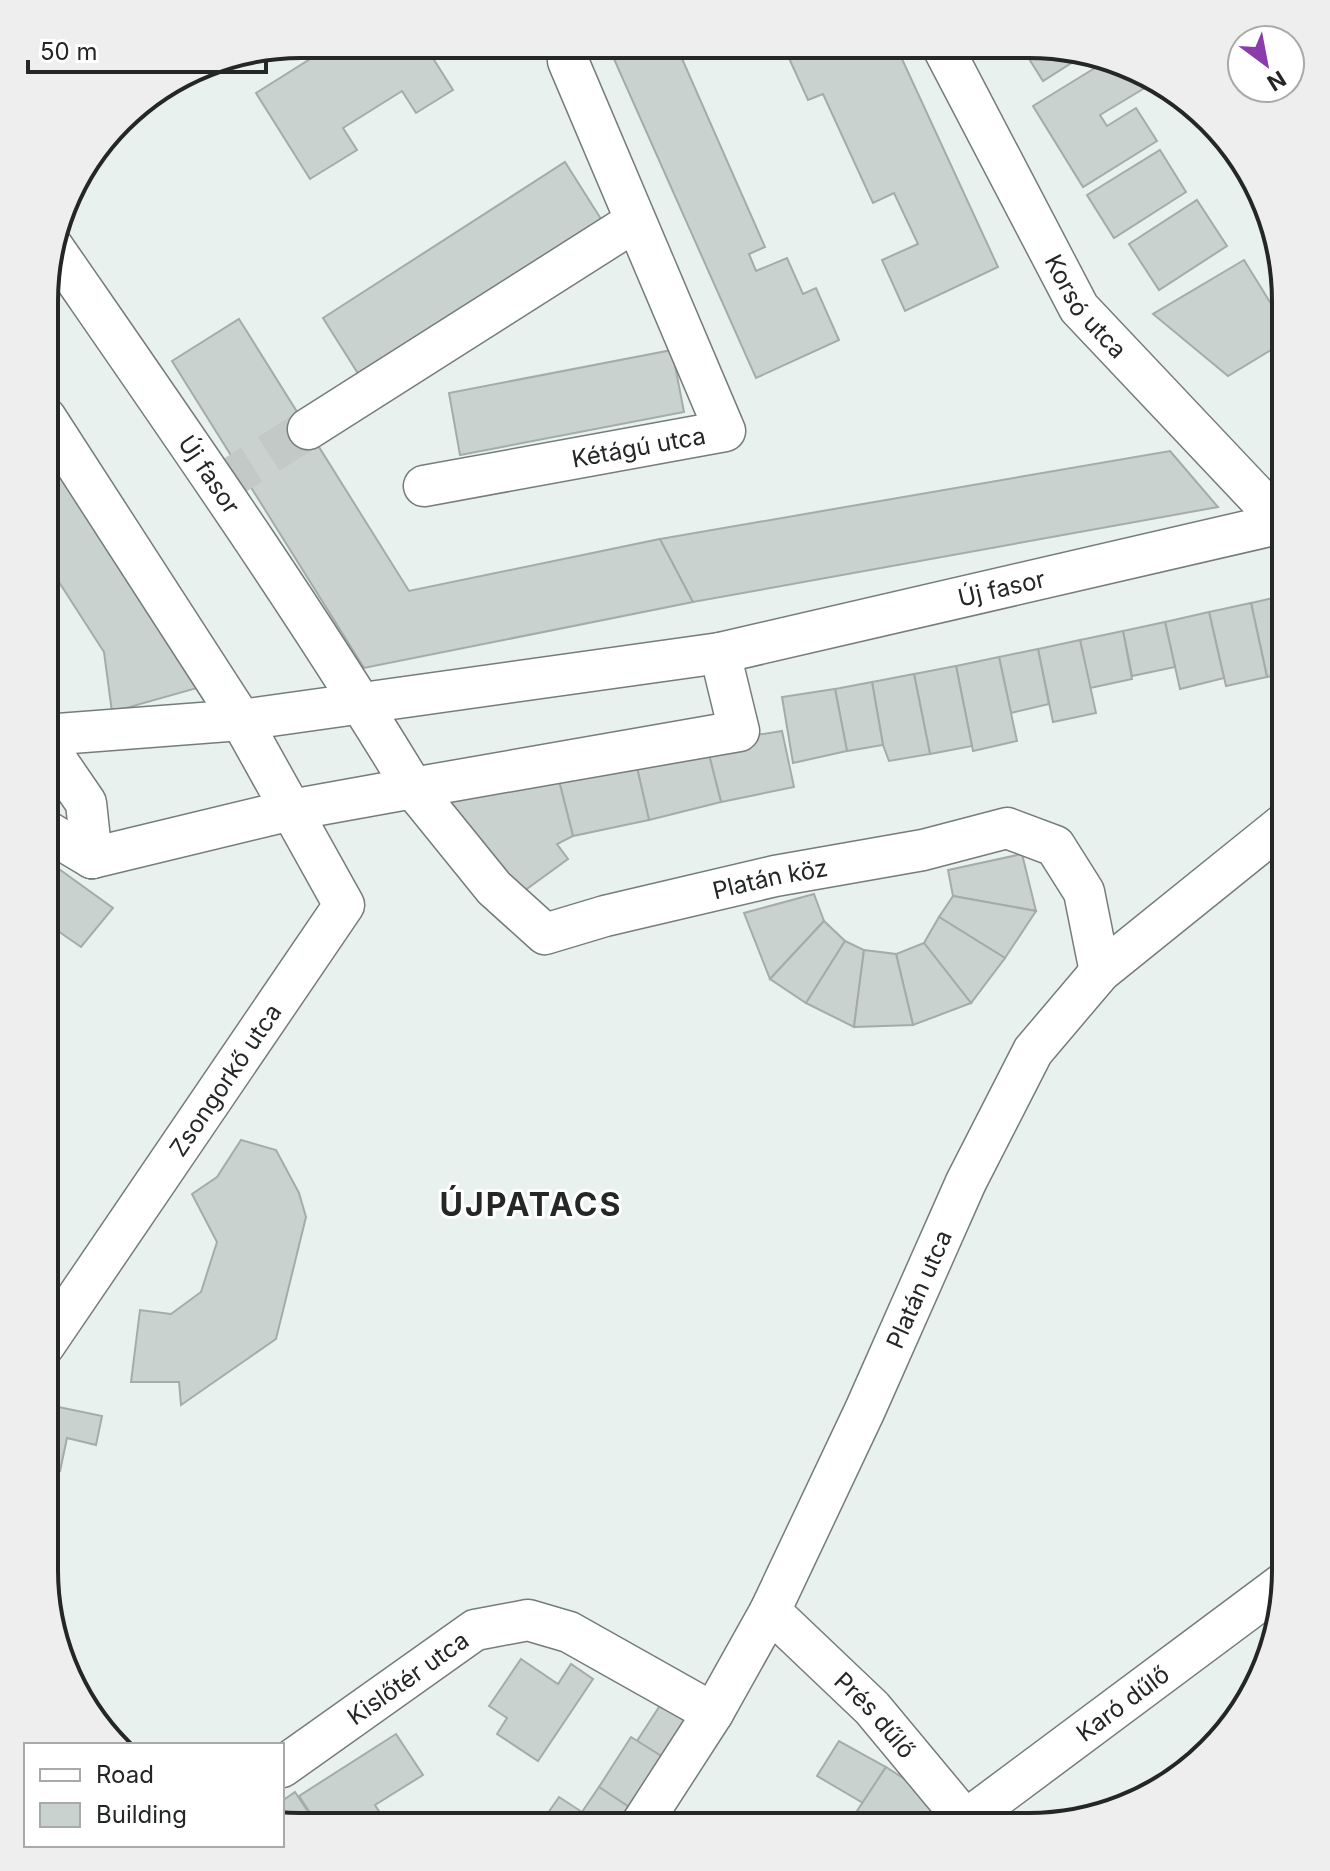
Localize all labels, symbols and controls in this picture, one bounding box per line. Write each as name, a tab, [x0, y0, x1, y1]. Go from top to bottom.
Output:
scale bar	[28, 24, 266, 74]
north arrow	[1226, 24, 1306, 104]
text: 50 m	[40, 37, 98, 66]
text: N	[1263, 65, 1291, 96]
street label: Korsó utca	[1039, 249, 1133, 364]
street label: Kétágú utca	[569, 420, 708, 473]
street label: Új fasor	[173, 429, 246, 519]
street label: Új fasor	[955, 564, 1048, 612]
street label: Platán köz	[710, 853, 830, 905]
street label: Zsongorkő utca	[163, 998, 287, 1161]
district label: ÚJPATACS	[440, 1185, 622, 1224]
street label: Platán utca	[880, 1225, 957, 1353]
street label: Kislőtér utca	[341, 1625, 474, 1731]
street label: Karó dűlő	[1070, 1659, 1175, 1747]
street label: Prés dűlő	[829, 1666, 922, 1764]
legend	[24, 1743, 284, 1847]
text: Road	[96, 1760, 154, 1789]
text: Building	[96, 1800, 187, 1829]

